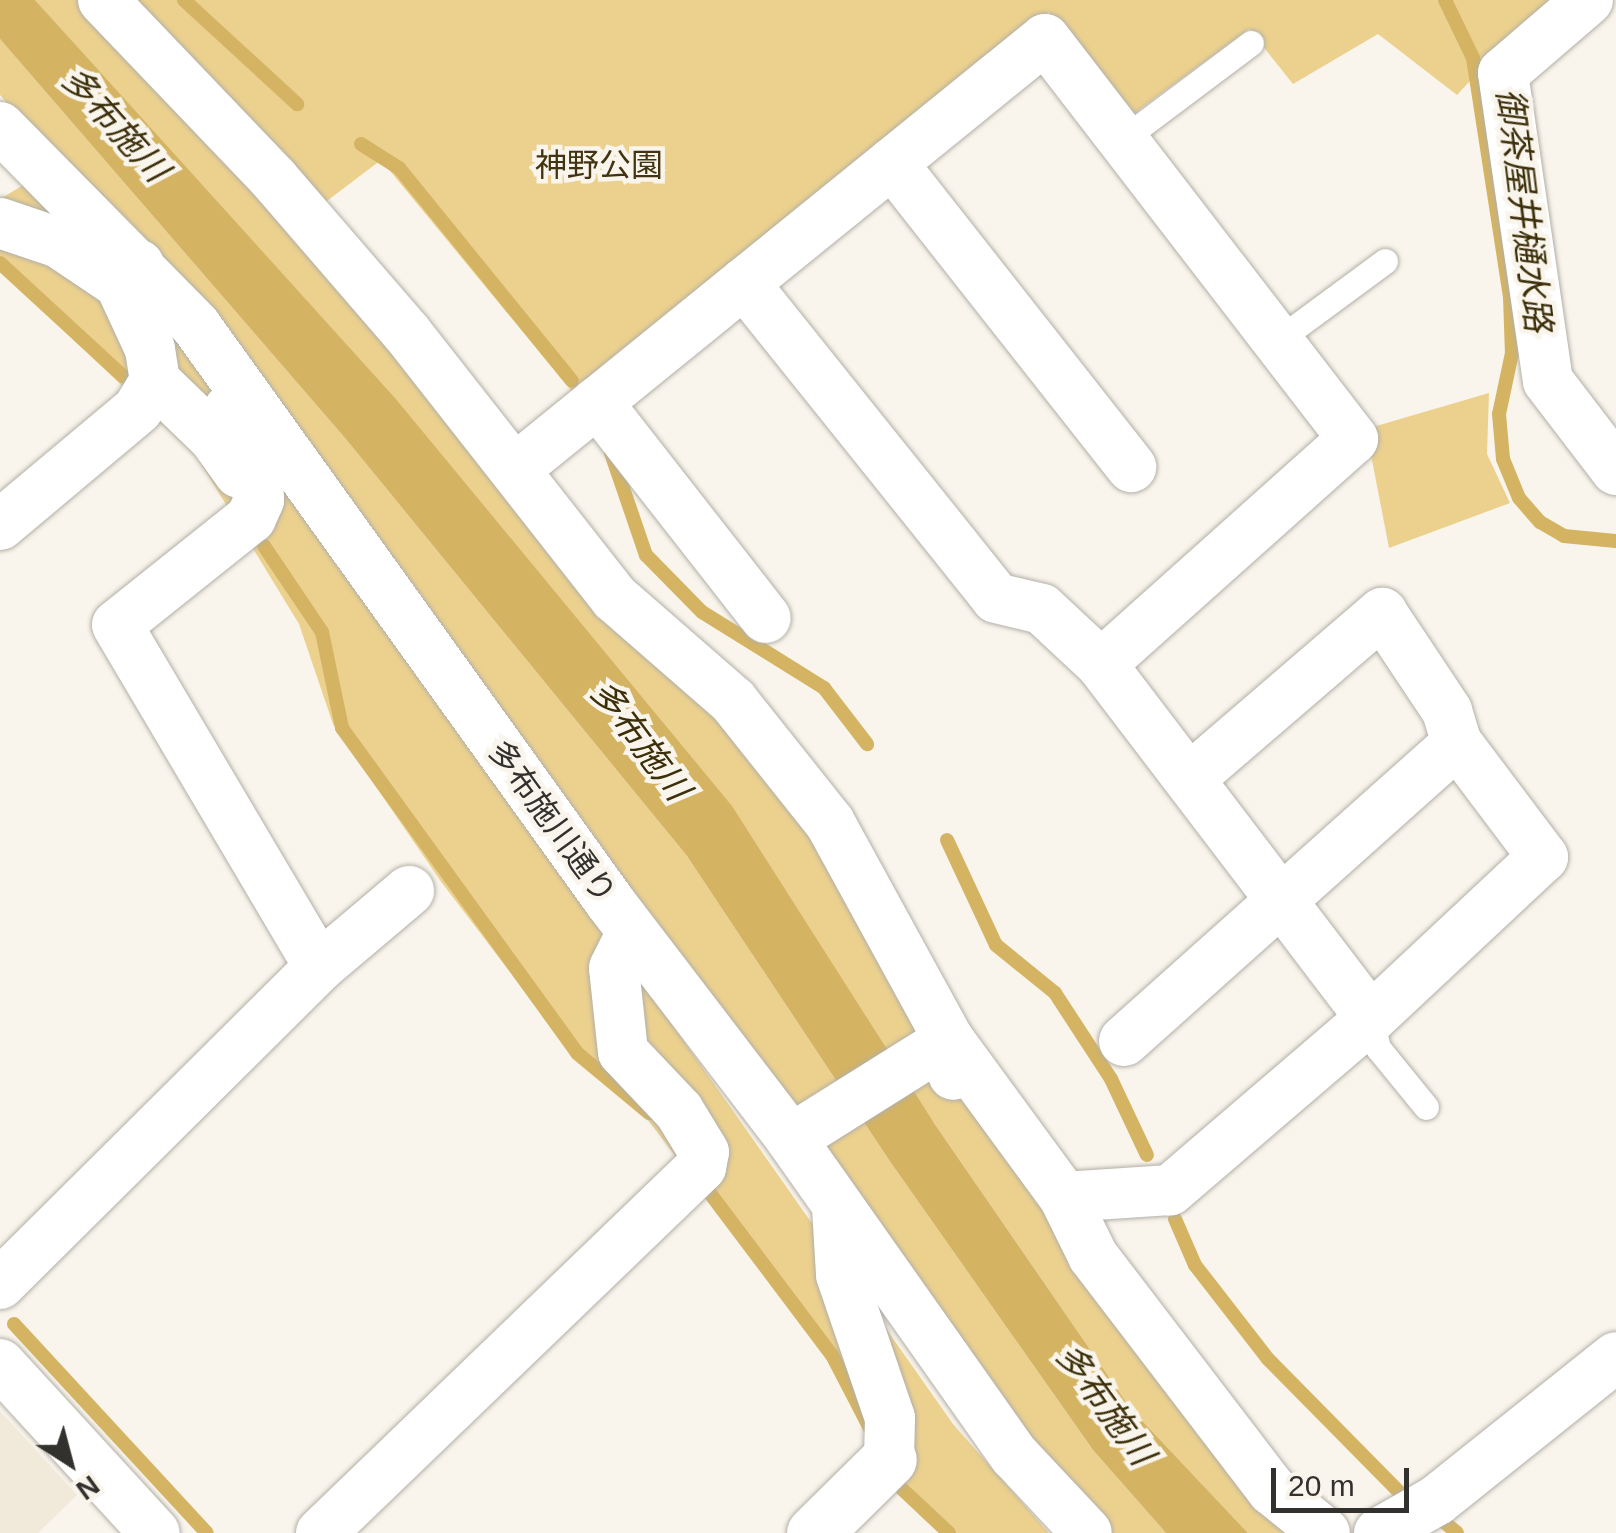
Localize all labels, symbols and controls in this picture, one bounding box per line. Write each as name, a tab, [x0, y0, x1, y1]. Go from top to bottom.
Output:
water label: 多布施川	[53, 58, 177, 190]
water label: 御茶屋井樋水路	[1488, 86, 1560, 334]
park label: 神野公園	[535, 146, 663, 184]
water label: 多布施川	[581, 671, 699, 809]
street label: 多布施川通り	[480, 733, 624, 911]
water label: 多布施川	[1047, 1335, 1163, 1473]
north arrow	[20, 1413, 120, 1513]
scale bar	[1276, 1448, 1414, 1510]
text: N	[71, 1469, 105, 1506]
text: 20 m	[1288, 1469, 1355, 1502]

